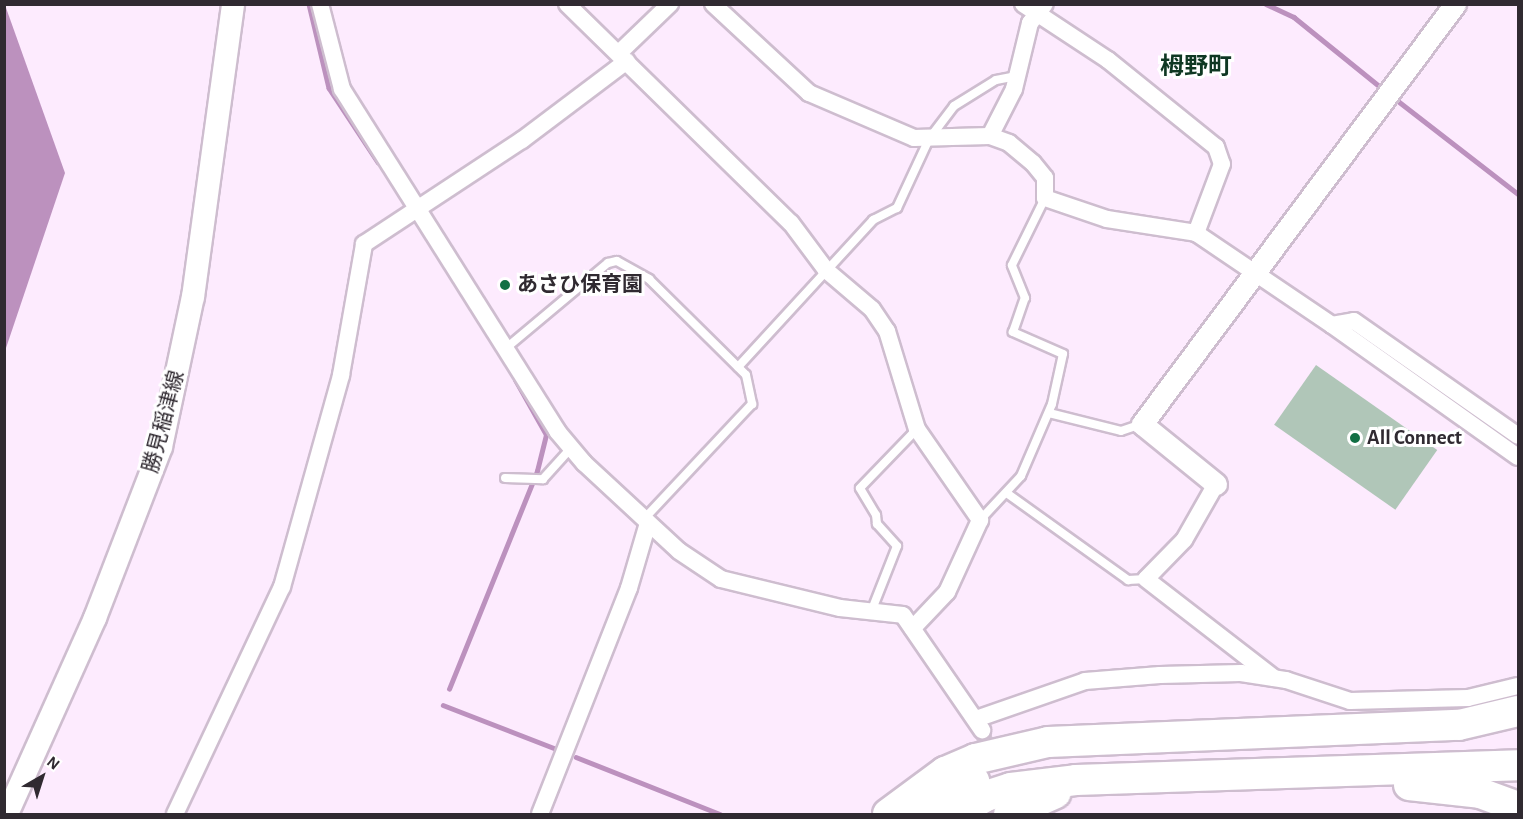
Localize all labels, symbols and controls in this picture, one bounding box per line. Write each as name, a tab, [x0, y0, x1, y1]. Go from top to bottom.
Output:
district label: 栂野町	[1160, 54, 1232, 82]
place label: あさひ保育園	[517, 272, 643, 298]
marker: あさひ保育園	[498, 278, 512, 292]
street label: 勝見稲津線	[138, 368, 190, 476]
place label: All Connect	[1367, 425, 1462, 451]
marker: All Connect	[1348, 431, 1362, 445]
north arrow	[12, 747, 72, 807]
text: N	[44, 753, 63, 773]

